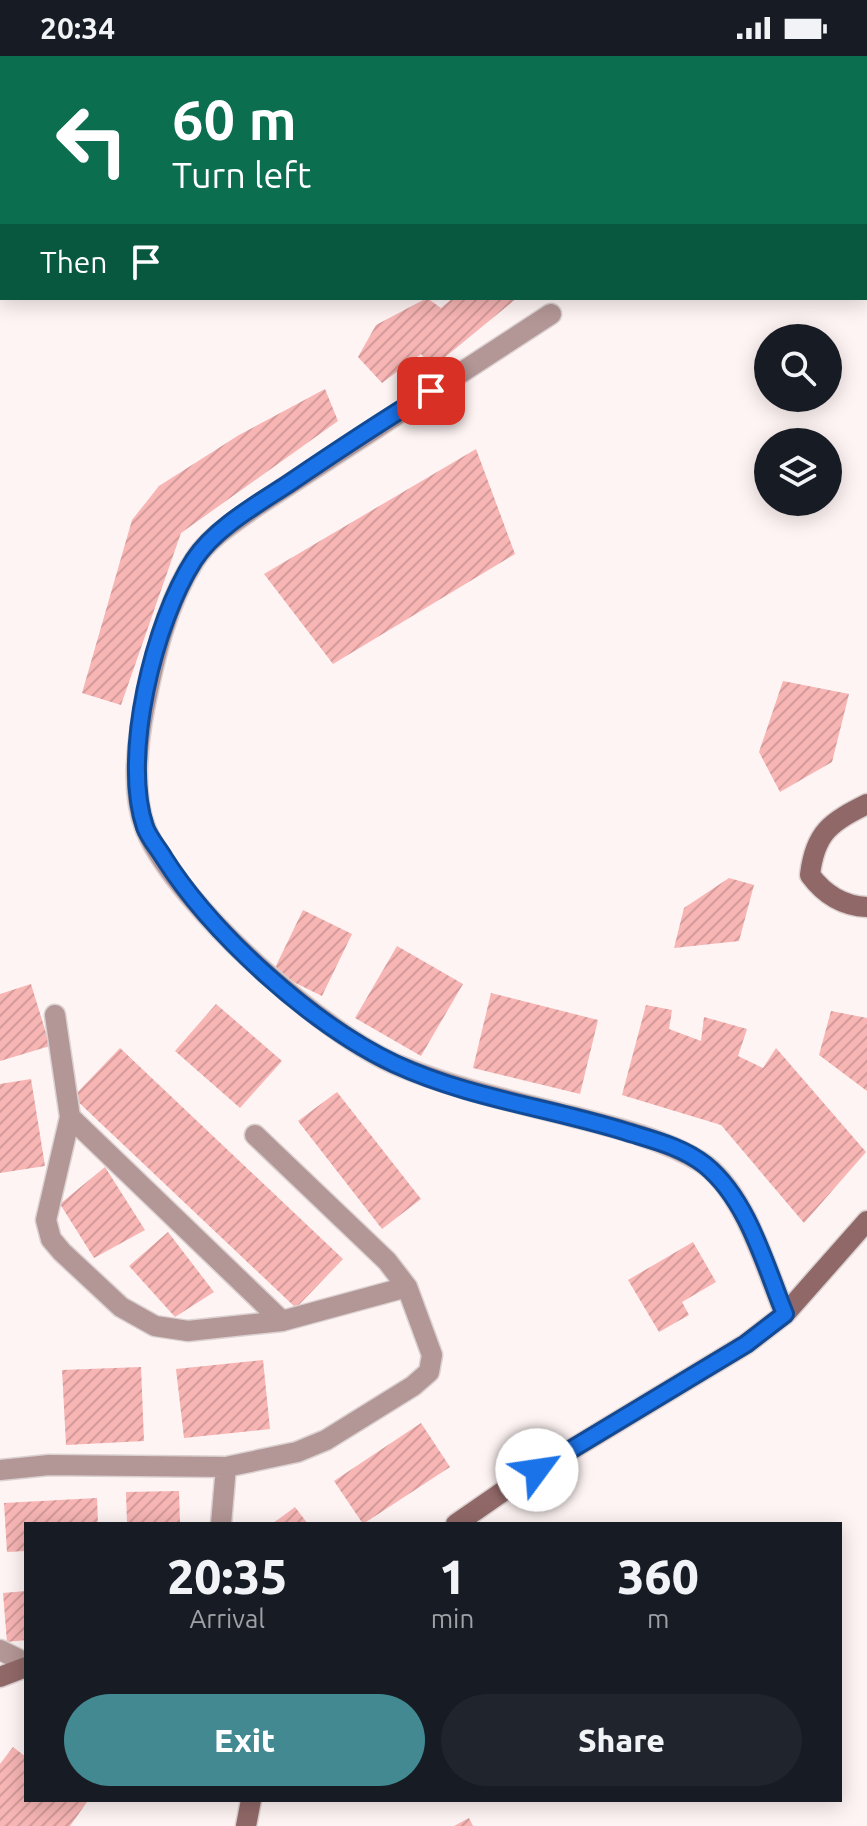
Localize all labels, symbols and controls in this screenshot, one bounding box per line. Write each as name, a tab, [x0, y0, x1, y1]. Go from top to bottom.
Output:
text: 20:34	[40, 11, 115, 45]
icon: left	[40, 88, 144, 192]
text: 60 m	[172, 88, 297, 151]
text: Turn left	[172, 154, 311, 195]
icon: arrive	[124, 240, 168, 284]
text: Then	[40, 245, 108, 279]
map controls	[754, 324, 842, 516]
button: search	[754, 324, 842, 412]
pin	[397, 357, 465, 425]
icon: arrive	[409, 369, 453, 413]
button: layers	[754, 428, 842, 516]
position arrow	[495, 1428, 579, 1512]
text: 20:35	[167, 1549, 287, 1603]
text: 1	[439, 1549, 466, 1603]
text: 360	[618, 1549, 699, 1603]
text: Arrival	[189, 1604, 265, 1633]
text: min	[431, 1604, 474, 1633]
text: m	[647, 1604, 669, 1633]
button: Exit	[64, 1694, 425, 1786]
button: Share	[441, 1694, 802, 1786]

